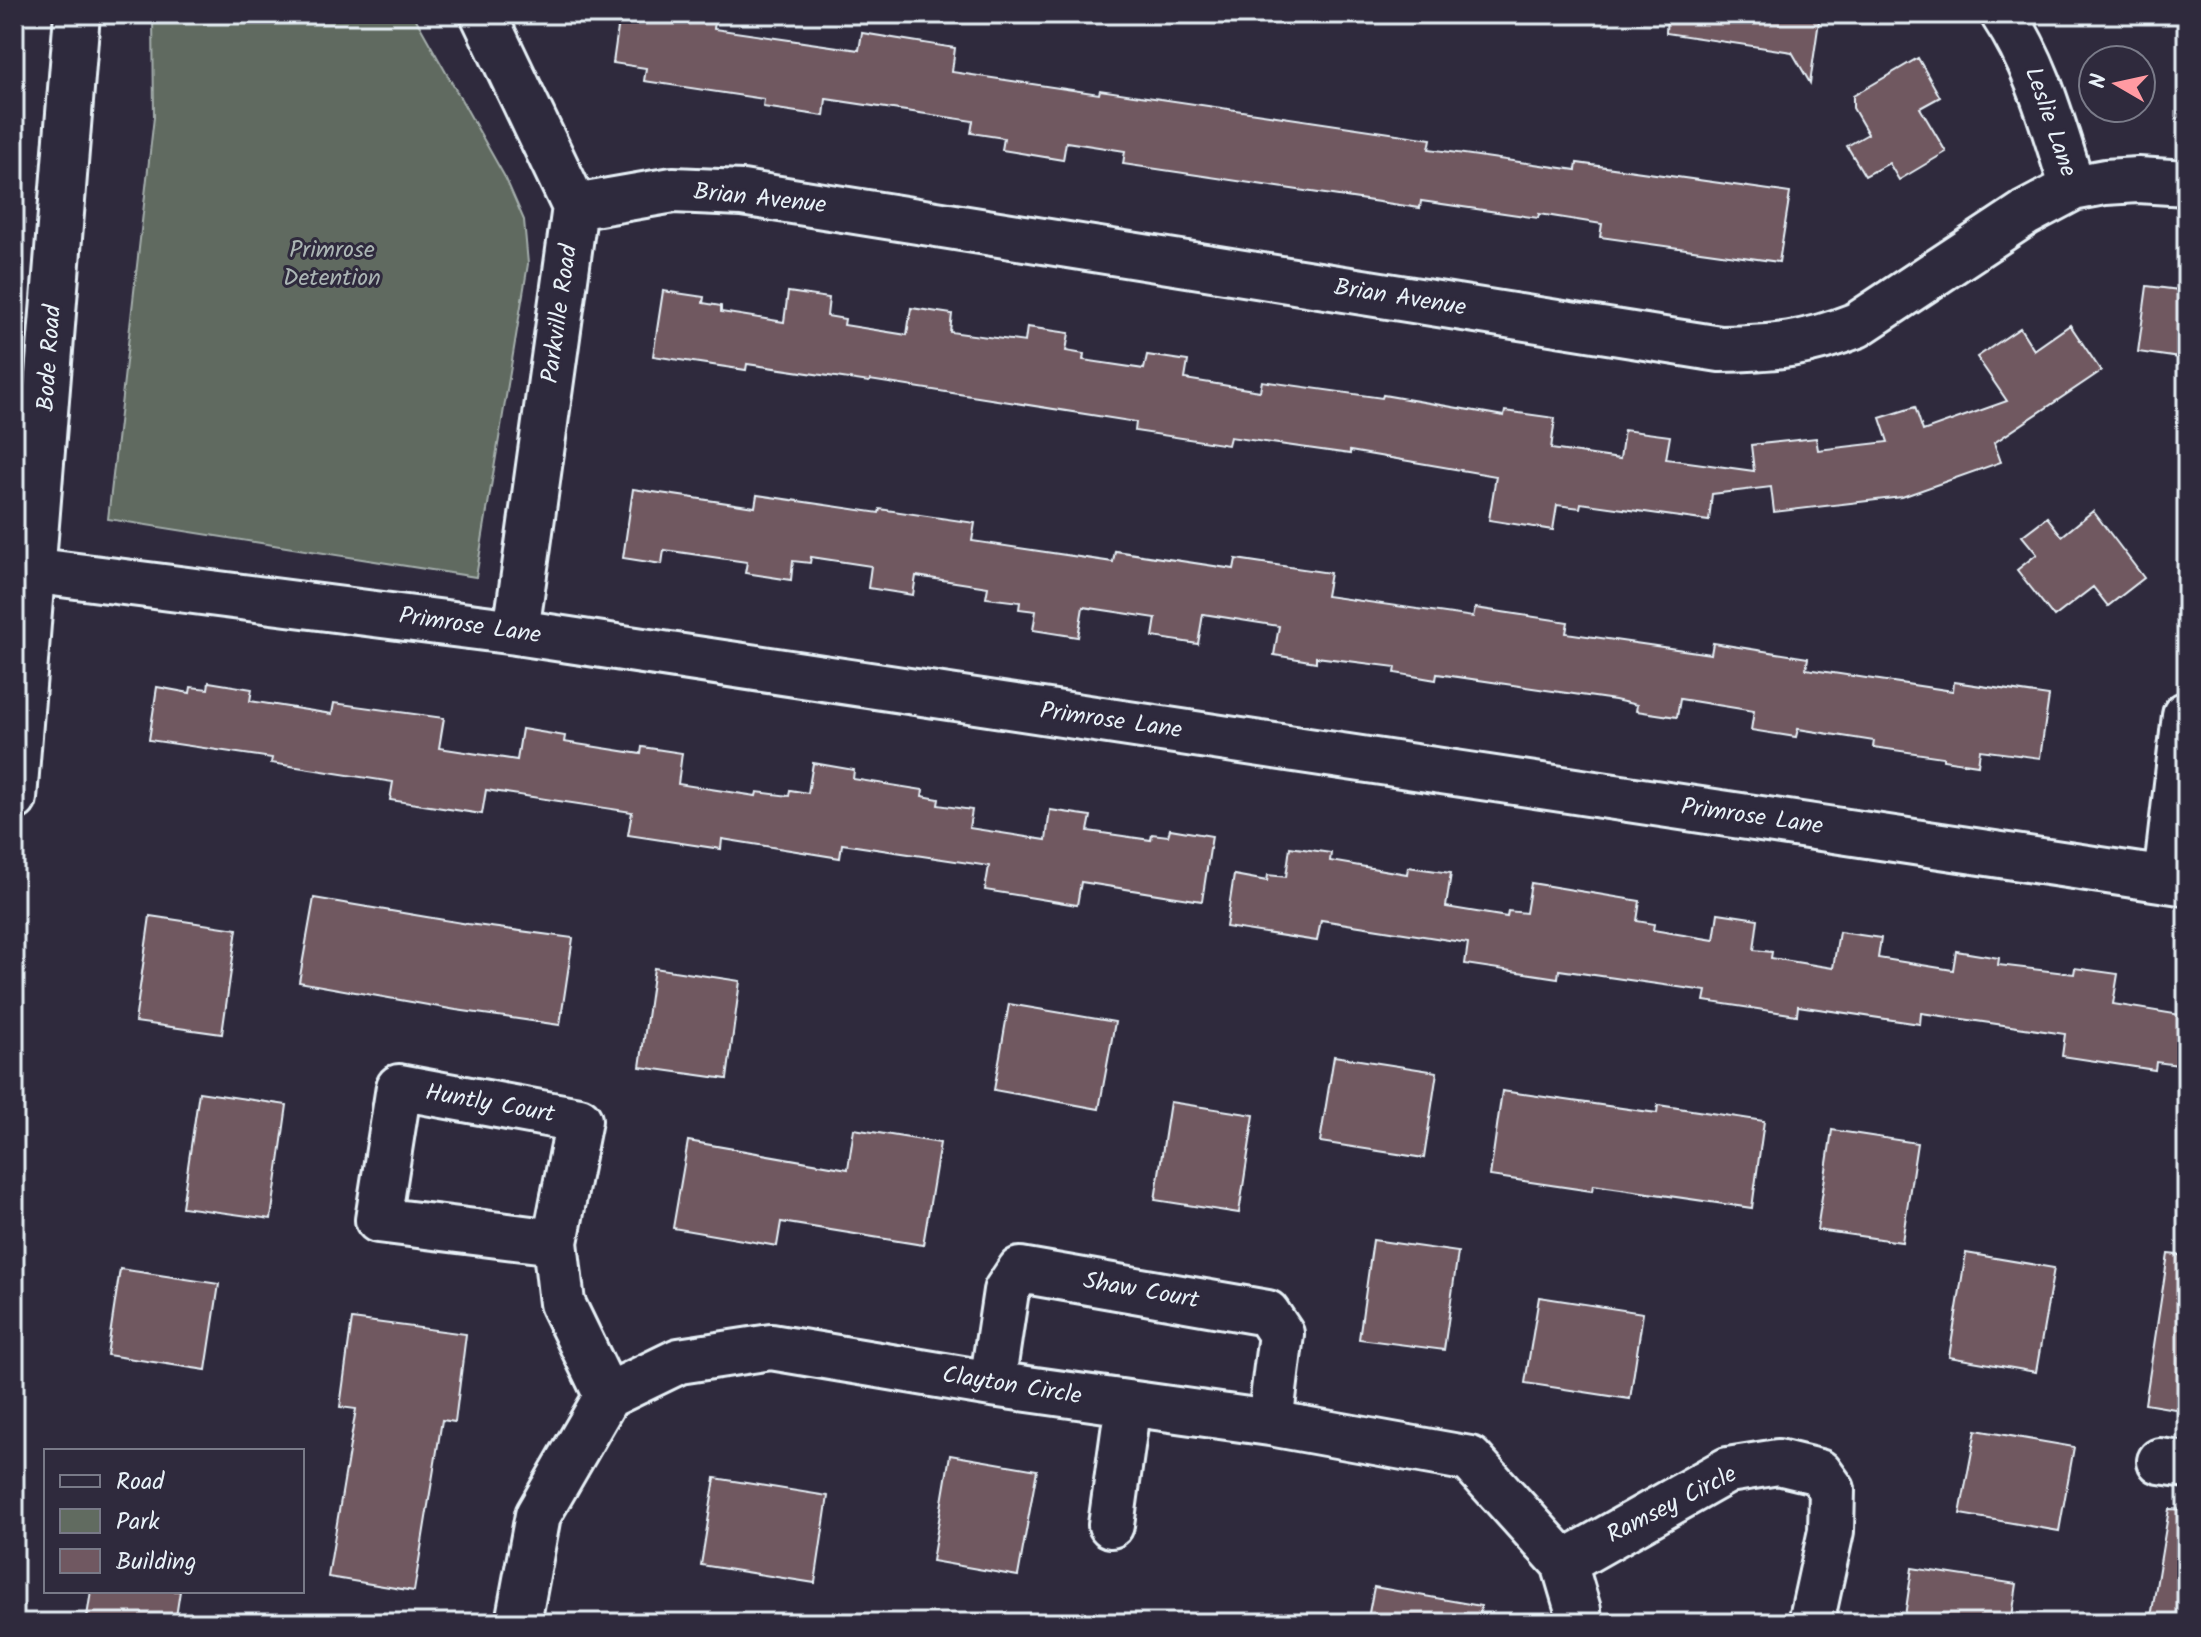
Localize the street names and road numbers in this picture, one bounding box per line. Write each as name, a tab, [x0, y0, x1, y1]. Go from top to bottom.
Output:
street label: Leslie Lane	[2013, 62, 2087, 182]
street label: Brian Avenue	[692, 173, 829, 225]
street label: Parkville Road	[531, 241, 589, 386]
street label: Brian Avenue	[1331, 268, 1469, 328]
street label: Bode Road	[27, 302, 73, 413]
street label: Primrose Lane	[396, 597, 544, 655]
street label: Primrose Lane	[1037, 692, 1185, 750]
street label: Primrose Lane	[1678, 788, 1826, 846]
street label: Huntly Court	[422, 1073, 558, 1135]
street label: Shaw Court	[1080, 1262, 1203, 1320]
street label: Clayton Circle	[939, 1356, 1085, 1416]
street label: Ramsey Circle	[1600, 1455, 1744, 1555]

